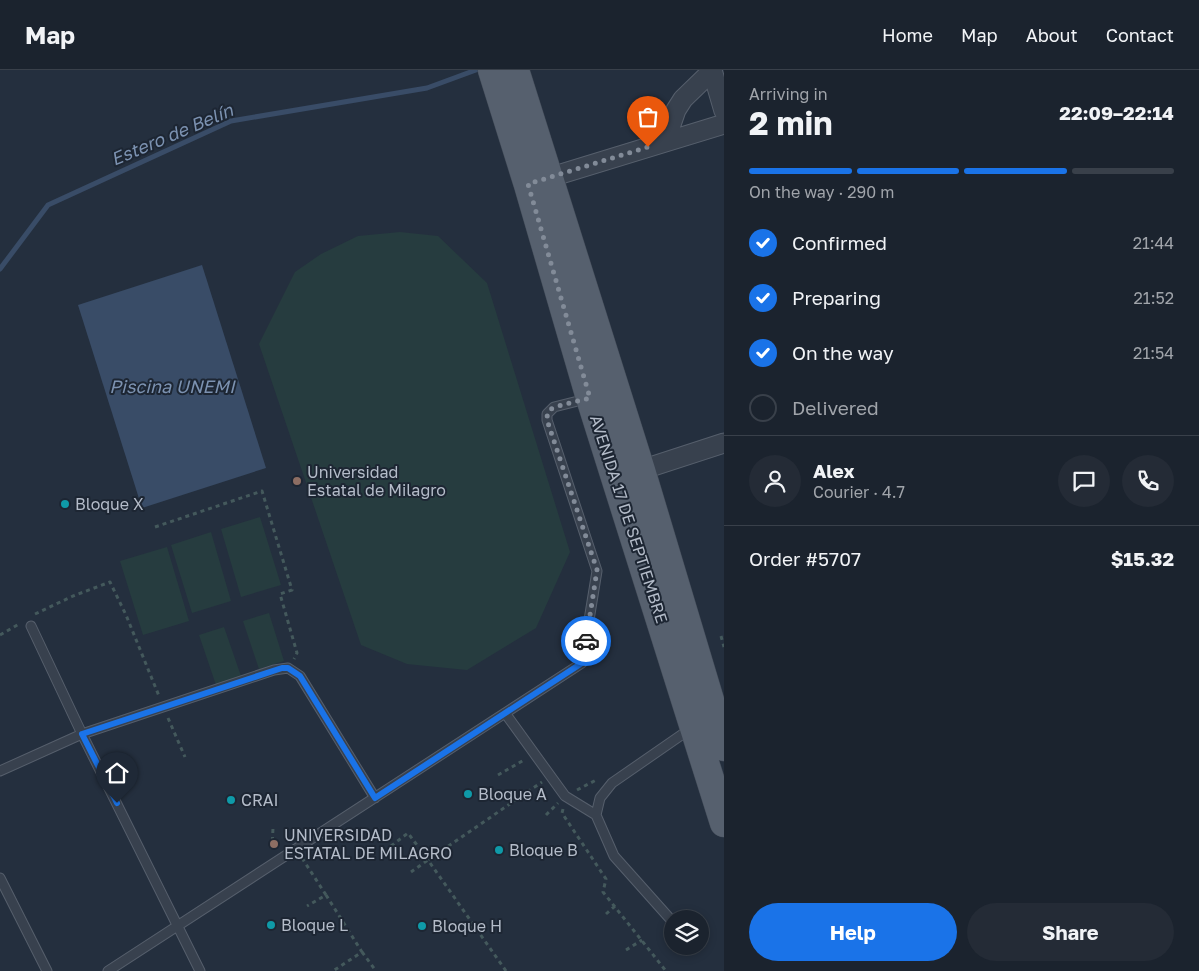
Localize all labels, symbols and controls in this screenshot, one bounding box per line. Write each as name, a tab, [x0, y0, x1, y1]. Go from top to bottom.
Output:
text: Map	[25, 20, 75, 49]
text: Home	[882, 24, 933, 46]
text: Map	[961, 24, 998, 46]
text: About	[1026, 24, 1078, 46]
text: Contact	[1106, 24, 1174, 46]
text: Arriving in	[749, 84, 828, 104]
pin	[627, 96, 669, 147]
water label: Estero de Belín	[107, 98, 237, 170]
text: 22:09–22:14	[1059, 101, 1174, 124]
icon: bag	[634, 103, 662, 131]
text: 2 min	[749, 104, 833, 142]
text: On the way · 290 m	[749, 182, 894, 202]
icon: check	[749, 229, 777, 257]
text: Confirmed	[792, 231, 887, 254]
text: 21:44	[1133, 233, 1174, 253]
icon: check	[749, 284, 777, 312]
text: Preparing	[792, 286, 881, 309]
text: 21:52	[1134, 288, 1174, 308]
icon: check	[749, 339, 777, 367]
text: On the way	[792, 341, 894, 364]
text: 21:54	[1133, 343, 1174, 363]
water label: Piscina UNEMI	[109, 375, 236, 397]
text: Delivered	[792, 396, 879, 419]
street label: AVENIDA 17 DE SEPTIEMBRE	[586, 412, 672, 626]
button: person	[749, 455, 801, 507]
button: chat	[1058, 455, 1110, 507]
button: phone	[1122, 455, 1174, 507]
text: Alex	[813, 459, 854, 482]
place label: Universidad Estatal de Milagro	[307, 462, 446, 500]
marker: Universidad Estatal de Milagro	[291, 475, 303, 487]
text: Courier · 4.7	[813, 482, 905, 502]
place label: Bloque X	[75, 494, 144, 514]
marker: Bloque X	[59, 498, 71, 510]
text: Order #5707	[749, 547, 861, 570]
text: $15.32	[1111, 547, 1174, 570]
courier	[561, 616, 611, 666]
icon: car	[572, 627, 600, 655]
pin	[96, 752, 138, 803]
icon: home	[103, 759, 131, 787]
place label: Bloque A	[478, 784, 547, 804]
marker: Bloque A	[462, 788, 474, 800]
place label: CRAI	[241, 790, 279, 810]
marker: CRAI	[225, 794, 237, 806]
place label: UNIVERSIDAD ESTATAL DE MILAGRO	[284, 825, 452, 863]
marker: UNIVERSIDAD ESTATAL DE MILAGRO	[268, 838, 280, 850]
place label: Bloque B	[509, 840, 578, 860]
marker: Bloque B	[493, 844, 505, 856]
button: Help	[749, 903, 957, 961]
button: Share	[967, 903, 1174, 961]
map controls	[664, 910, 709, 955]
button: layers	[664, 910, 709, 955]
place label: Bloque L	[281, 915, 348, 935]
place label: Bloque H	[432, 916, 502, 936]
marker: Bloque L	[265, 919, 277, 931]
marker: Bloque H	[416, 920, 428, 932]

